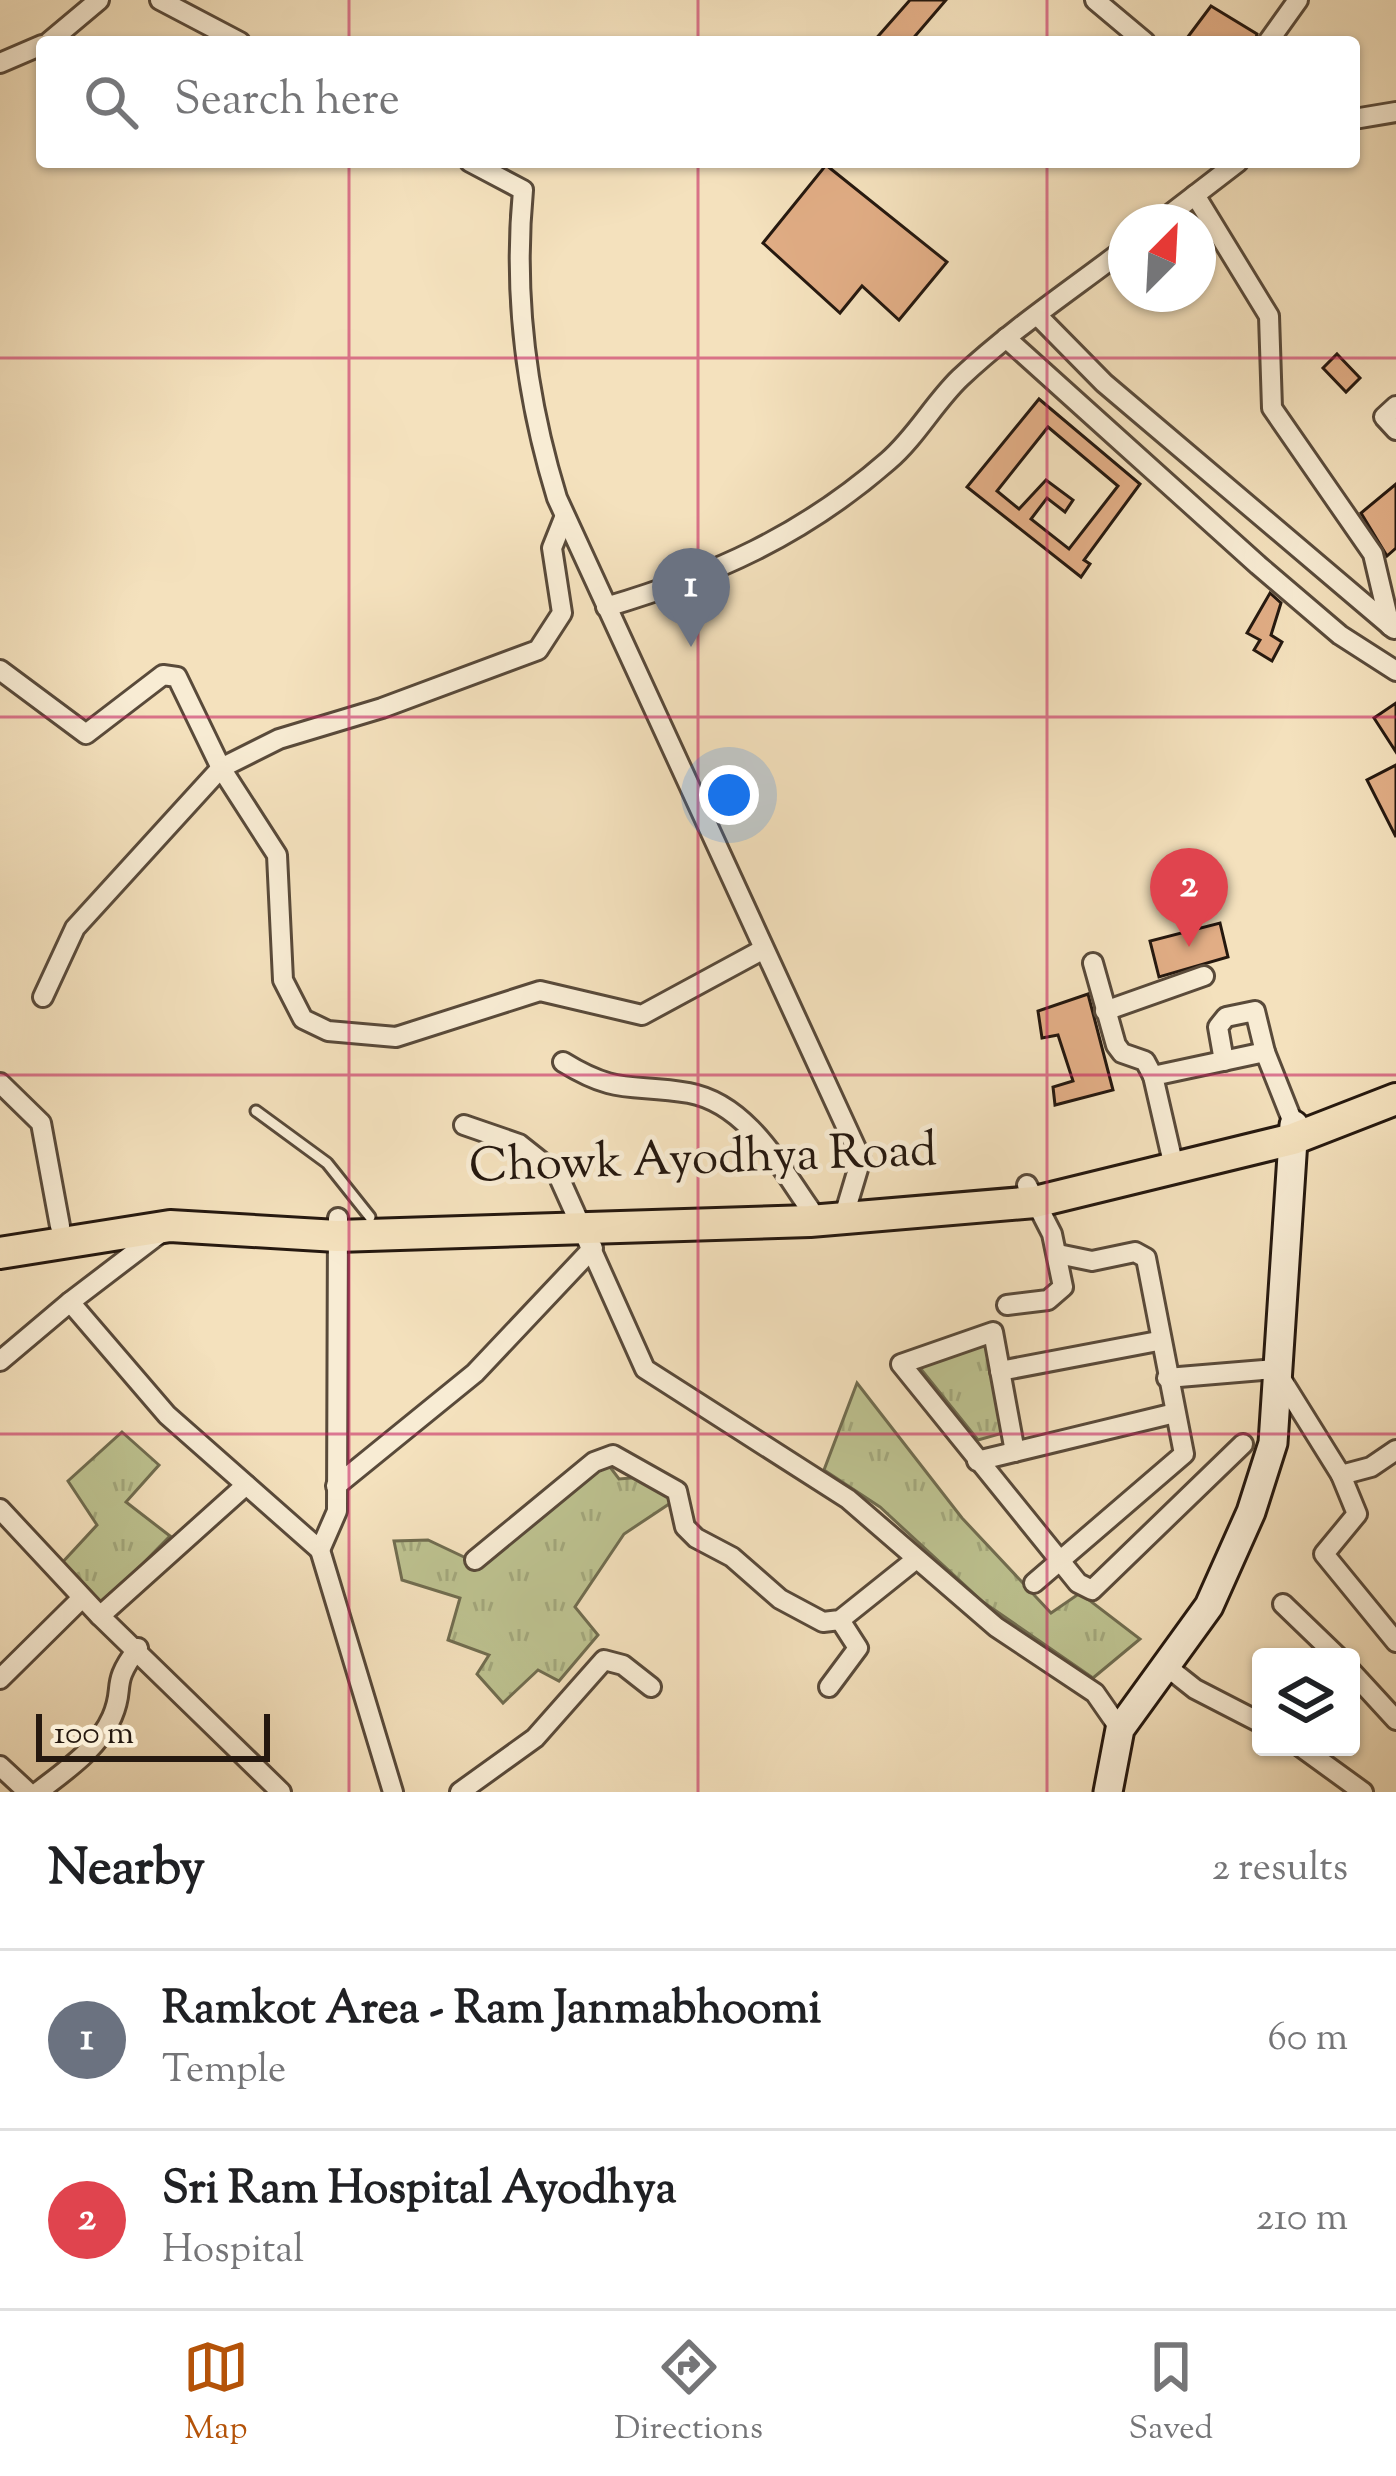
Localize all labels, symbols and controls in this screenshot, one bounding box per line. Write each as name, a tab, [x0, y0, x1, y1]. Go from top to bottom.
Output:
search box	[36, 36, 1360, 168]
icon: search	[78, 69, 144, 135]
text: Search here	[174, 70, 400, 135]
north arrow	[1108, 204, 1216, 312]
pin: 1	[652, 548, 730, 647]
your location	[699, 765, 759, 825]
pin: 2	[1150, 848, 1228, 947]
street label: Chowk Ayodhya Road	[468, 1118, 938, 1204]
map controls	[1252, 1648, 1360, 1756]
button: layers	[1252, 1648, 1360, 1756]
scale bar	[36, 1708, 270, 1761]
text: 100 m	[54, 1711, 134, 1759]
text: Nearby	[48, 1834, 205, 1907]
text: 2 results	[1212, 1842, 1348, 1898]
text: Ramkot Area - Ram Janmabhoomi	[162, 1979, 821, 2044]
text: 1	[80, 2012, 94, 2068]
text: 60 m	[1267, 2012, 1348, 2068]
text: Temple	[162, 2044, 286, 2100]
text: Sri Ram Hospital Ayodhya	[162, 2159, 676, 2224]
text: 2	[78, 2192, 96, 2248]
text: 210 m	[1256, 2192, 1348, 2248]
text: Hospital	[162, 2224, 304, 2280]
tab: Map	[183, 2334, 249, 2454]
tab: Directions	[614, 2334, 763, 2454]
tab: Saved	[1129, 2334, 1213, 2454]

